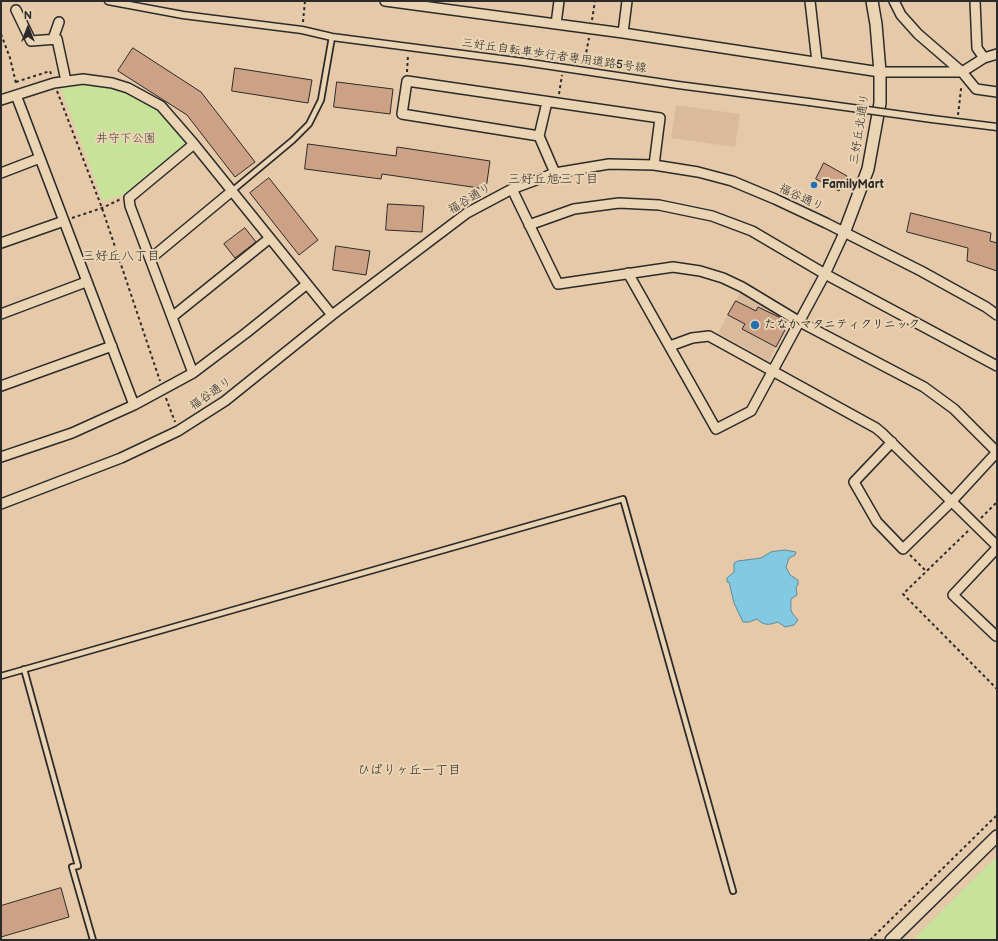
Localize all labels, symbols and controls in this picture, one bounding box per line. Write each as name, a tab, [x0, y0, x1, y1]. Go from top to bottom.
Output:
north arrow	[8, 8, 48, 48]
text: N	[24, 9, 32, 22]
street label: 三好丘自転車歩行者専用道路5号線	[460, 36, 648, 76]
street label: 三好丘北通り	[847, 92, 873, 166]
park label: 井守下公園	[96, 132, 156, 146]
district label: 三好丘旭三丁目	[508, 172, 598, 188]
place label: FamilyMart	[822, 178, 884, 192]
street label: 福谷通り	[446, 180, 494, 218]
marker: FamilyMart	[809, 180, 819, 190]
street label: 福谷通り	[776, 181, 826, 215]
district label: 三好丘八丁目	[82, 249, 160, 265]
place label: たなかマタニティクリニック	[764, 318, 920, 332]
marker: たなかマタニティクリニック	[749, 319, 761, 331]
street label: 福谷通り	[187, 374, 235, 414]
district label: ひばりヶ丘一丁目	[357, 763, 461, 779]

